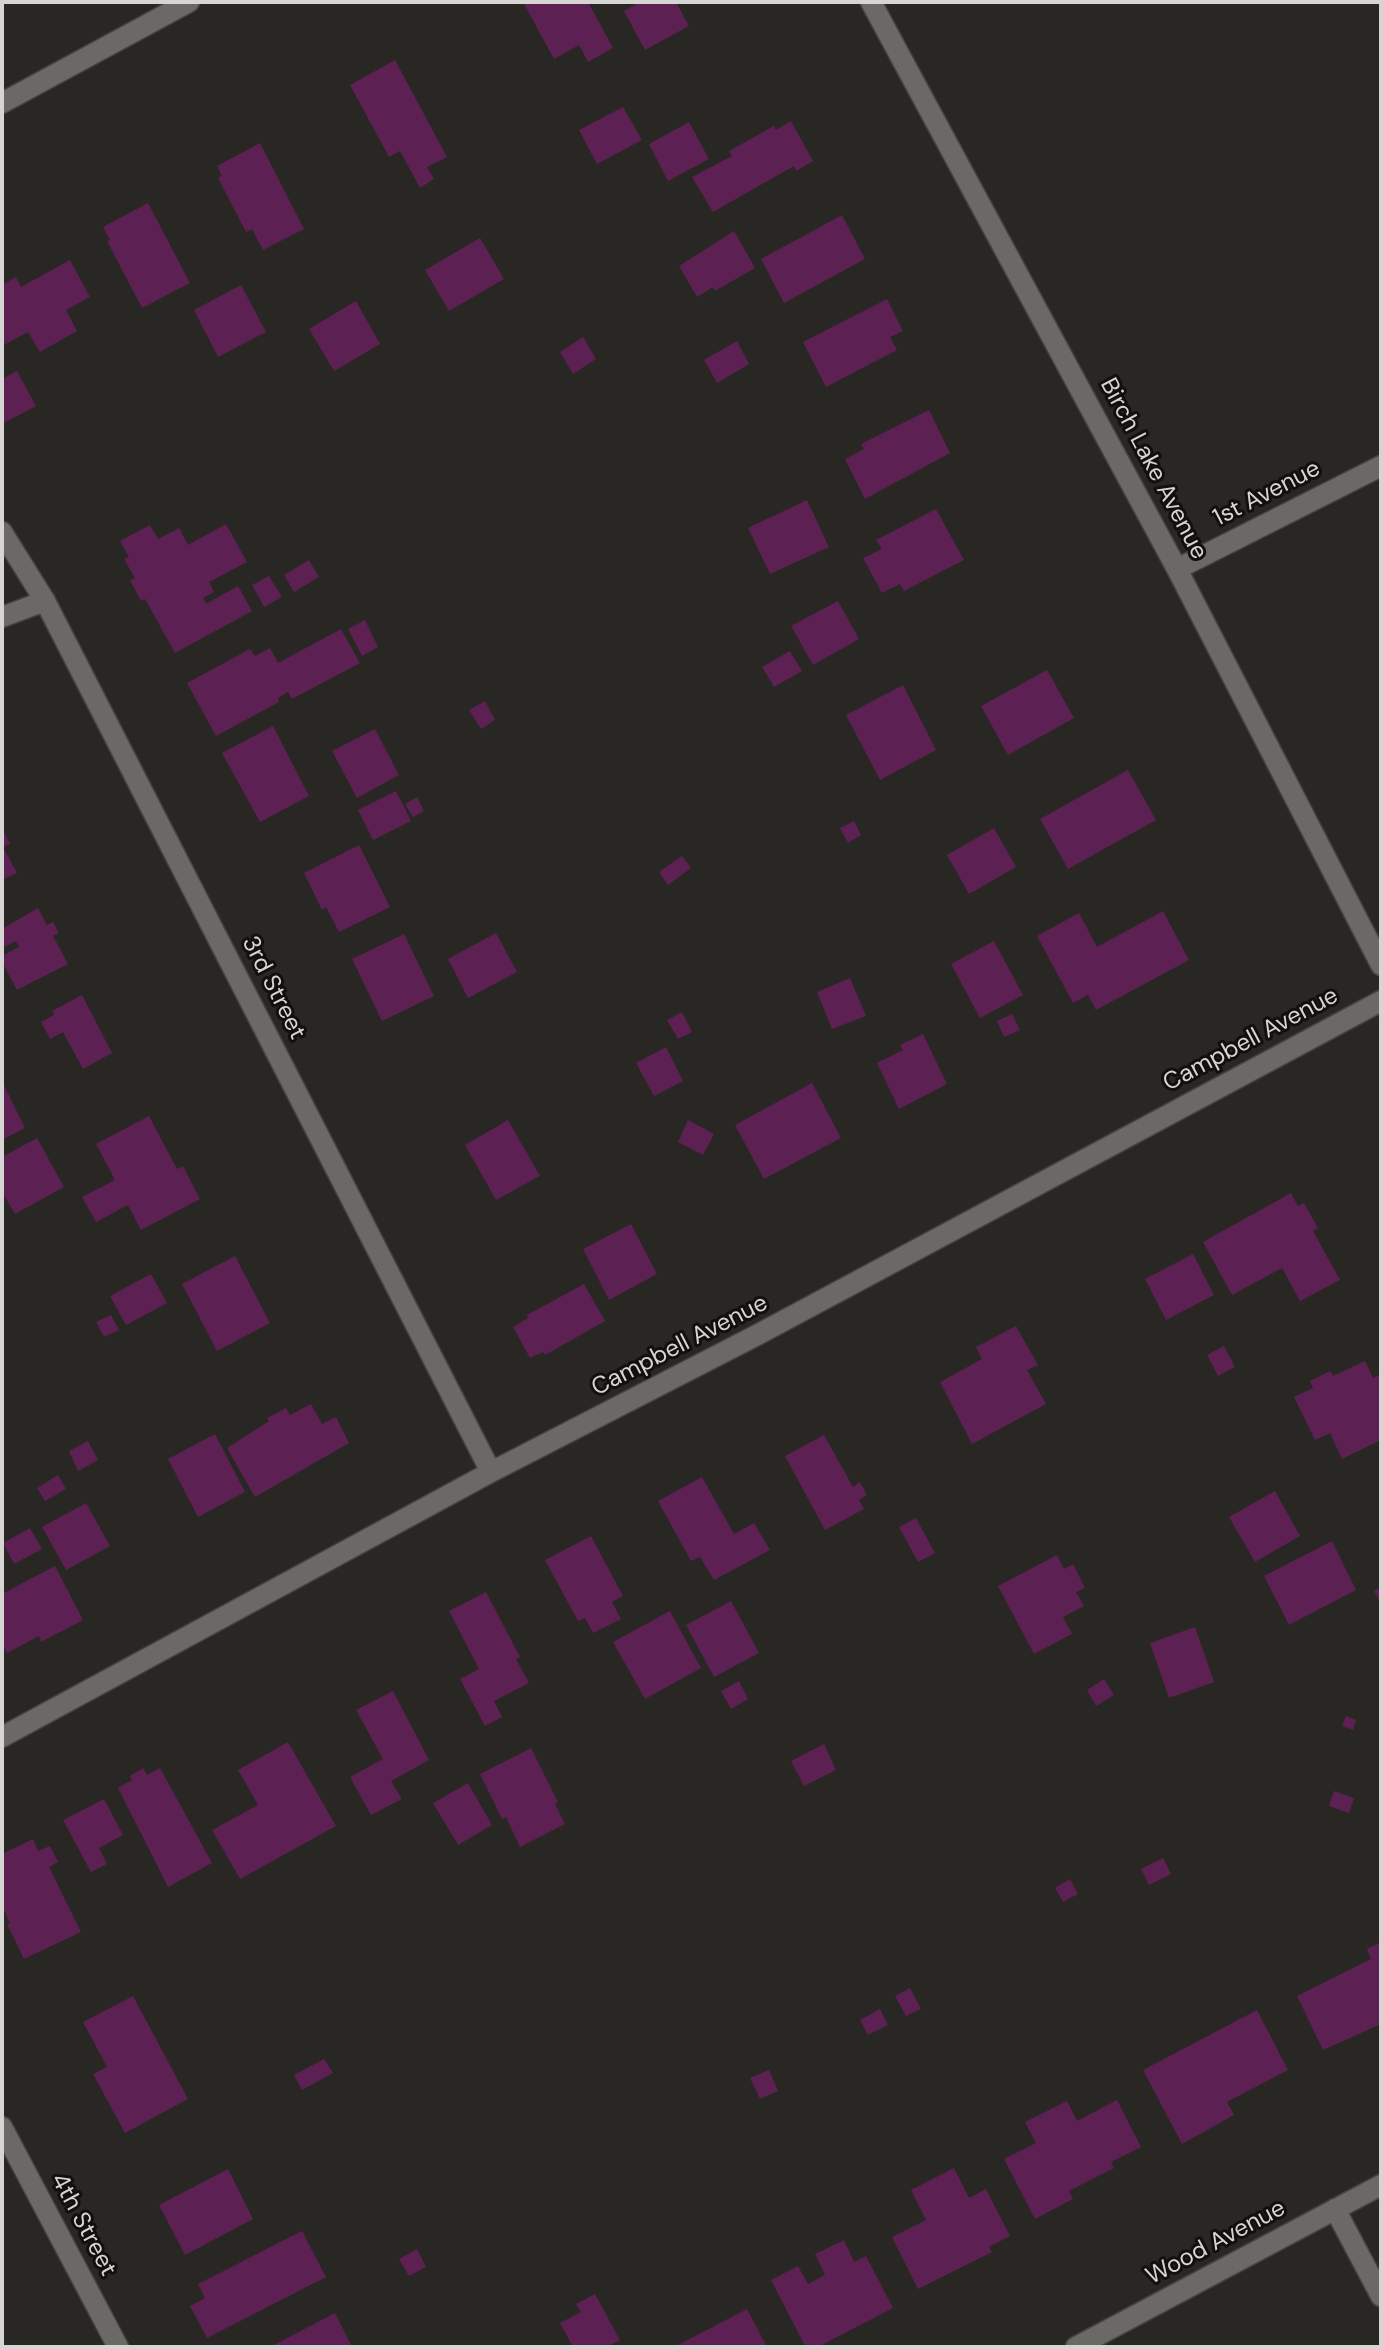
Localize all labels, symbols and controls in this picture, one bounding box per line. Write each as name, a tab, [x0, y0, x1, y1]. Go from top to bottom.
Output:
street label: Birch Lake Avenue	[1093, 373, 1213, 565]
street label: 1st Avenue	[1209, 455, 1325, 533]
street label: 3rd Street	[235, 932, 311, 1044]
street label: Campbell Avenue	[1159, 982, 1343, 1098]
street label: Campbell Avenue	[587, 1289, 773, 1403]
street label: 4th Street	[44, 2169, 122, 2281]
street label: Wood Avenue	[1141, 2194, 1291, 2292]

